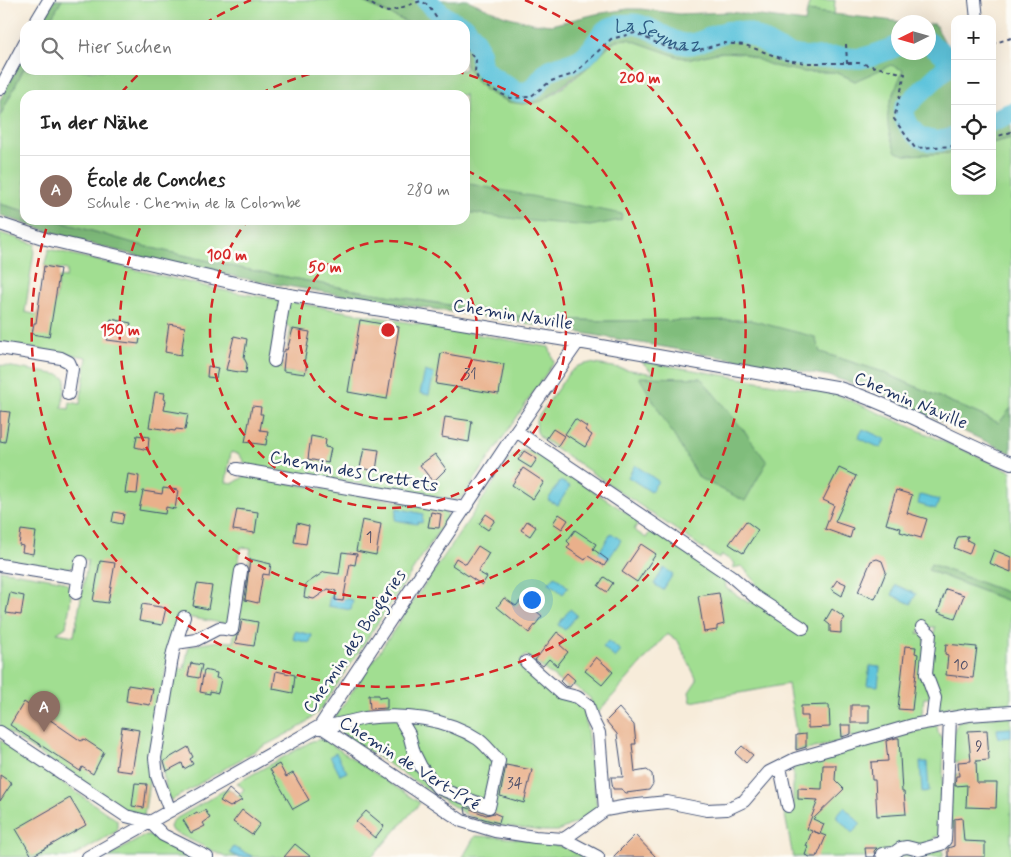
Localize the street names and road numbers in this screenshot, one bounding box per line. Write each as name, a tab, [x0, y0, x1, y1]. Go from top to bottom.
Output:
street label: Chemin Naville	[451, 294, 574, 336]
street label: Chemin Naville	[850, 366, 971, 436]
street label: Chemin des Crettets	[268, 445, 440, 499]
street label: Chemin des Bougeries	[298, 565, 414, 720]
street label: Chemin de Vert-Pré	[335, 711, 484, 817]

